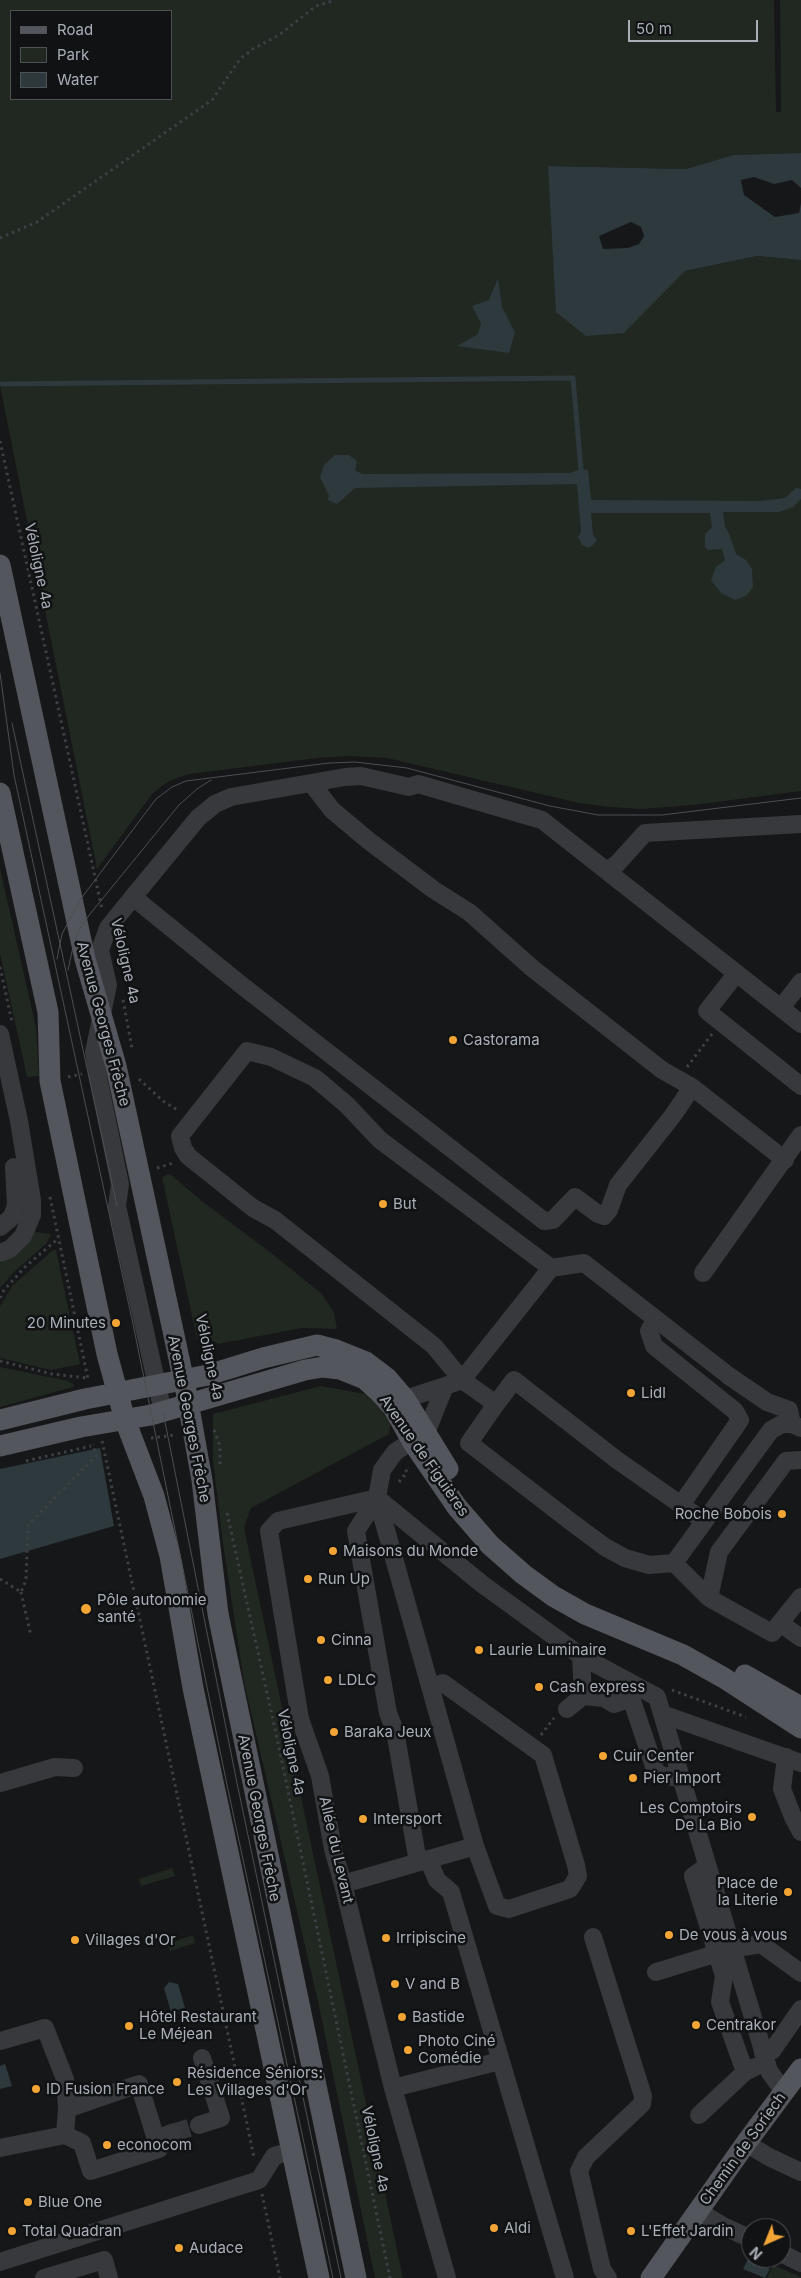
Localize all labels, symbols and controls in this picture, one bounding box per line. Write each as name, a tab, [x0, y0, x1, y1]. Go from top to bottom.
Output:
legend	[10, 10, 172, 100]
scale bar	[631, 10, 761, 42]
text: 50 m	[636, 19, 672, 38]
text: Road	[57, 20, 93, 39]
text: Park	[57, 45, 89, 64]
text: Water	[57, 70, 99, 89]
street label: Véloligne 4a	[20, 521, 56, 611]
street label: Véloligne 4a	[106, 916, 144, 1006]
street label: Avenue Georges Frêche	[72, 940, 134, 1108]
place label: Castorama	[463, 1031, 540, 1049]
marker: Castorama	[447, 1034, 459, 1046]
place label: But	[393, 1195, 417, 1213]
marker: But	[377, 1198, 389, 1210]
street label: Véloligne 4a	[191, 1312, 227, 1402]
place label: 20 Minutes	[27, 1314, 106, 1332]
marker: 20 Minutes	[110, 1317, 122, 1329]
street label: Avenue Georges Frêche	[164, 1334, 214, 1504]
place label: Lidl	[641, 1384, 666, 1402]
marker: Lidl	[625, 1387, 637, 1399]
street label: Avenue de Figuières	[375, 1392, 473, 1520]
place label: Roche Bobois	[675, 1505, 772, 1523]
marker: Roche Bobois	[776, 1508, 788, 1520]
place label: Maisons du Monde	[343, 1542, 478, 1560]
marker: Maisons du Monde	[327, 1545, 339, 1557]
place label: Run Up	[318, 1570, 370, 1588]
marker: Run Up	[302, 1573, 314, 1585]
place label: Pôle autonomie santé	[97, 1591, 207, 1626]
marker: Pôle autonomie santé	[79, 1602, 93, 1616]
place label: Cinna	[331, 1631, 372, 1649]
marker: Cinna	[315, 1634, 327, 1646]
place label: Laurie Luminaire	[489, 1641, 606, 1659]
marker: Laurie Luminaire	[473, 1644, 485, 1656]
place label: LDLC	[338, 1671, 376, 1689]
marker: LDLC	[322, 1674, 334, 1686]
place label: Cash express	[549, 1678, 645, 1696]
marker: Cash express	[533, 1681, 545, 1693]
street label: Véloligne 4a	[273, 1707, 309, 1797]
place label: Baraka Jeux	[344, 1723, 432, 1741]
marker: Baraka Jeux	[328, 1726, 340, 1738]
street label: Avenue Georges Frêche	[234, 1733, 284, 1903]
place label: Cuir Center	[613, 1747, 694, 1765]
marker: Cuir Center	[597, 1750, 609, 1762]
place label: Pier Import	[643, 1769, 721, 1787]
marker: Pier Import	[627, 1772, 639, 1784]
street label: Allée du Levant	[315, 1795, 357, 1905]
place label: Les Comptoirs De La Bio	[639, 1799, 742, 1834]
place label: Intersport	[373, 1810, 442, 1828]
marker: Les Comptoirs De La Bio	[746, 1811, 758, 1823]
marker: Intersport	[357, 1813, 369, 1825]
place label: Place de la Literie	[717, 1874, 778, 1909]
marker: Place de la Literie	[782, 1886, 794, 1898]
place label: De vous à vous	[679, 1926, 787, 1944]
place label: Irripiscine	[396, 1929, 466, 1947]
marker: De vous à vous	[663, 1929, 675, 1941]
place label: Villages d'Or	[85, 1931, 176, 1949]
marker: Irripiscine	[380, 1932, 392, 1944]
marker: Villages d'Or	[69, 1934, 81, 1946]
place label: V and B	[405, 1975, 460, 1993]
marker: V and B	[389, 1978, 401, 1990]
place label: Hôtel Restaurant Le Méjean	[139, 2008, 257, 2043]
place label: Bastide	[412, 2008, 465, 2026]
marker: Bastide	[396, 2011, 408, 2023]
place label: Centrakor	[706, 2016, 776, 2034]
marker: Centrakor	[690, 2019, 702, 2031]
marker: Hôtel Restaurant Le Méjean	[123, 2020, 135, 2032]
place label: Photo Ciné Comédie	[418, 2032, 496, 2067]
marker: Photo Ciné Comédie	[402, 2044, 414, 2056]
place label: Résidence Séniors: Les Villages d'Or	[187, 2064, 323, 2099]
marker: Résidence Séniors: Les Villages d'Or	[171, 2076, 183, 2088]
place label: ID Fusion France	[46, 2080, 165, 2098]
marker: ID Fusion France	[30, 2083, 42, 2095]
street label: Chemin de Soriech	[696, 2089, 790, 2209]
street label: Véloligne 4a	[357, 2104, 393, 2194]
place label: econocom	[117, 2136, 192, 2154]
marker: econocom	[101, 2139, 113, 2151]
place label: Blue One	[38, 2193, 102, 2211]
marker: Blue One	[22, 2196, 34, 2208]
north arrow	[741, 2218, 791, 2268]
place label: Aldi	[504, 2219, 531, 2237]
place label: Total Quadran	[22, 2222, 122, 2240]
marker: Aldi	[488, 2222, 500, 2234]
place label: L'Effet Jardin	[641, 2222, 734, 2240]
marker: Total Quadran	[6, 2225, 18, 2237]
marker: L'Effet Jardin	[625, 2225, 637, 2237]
place label: Audace	[189, 2239, 243, 2257]
marker: Audace	[173, 2242, 185, 2254]
text: N	[746, 2244, 766, 2263]

